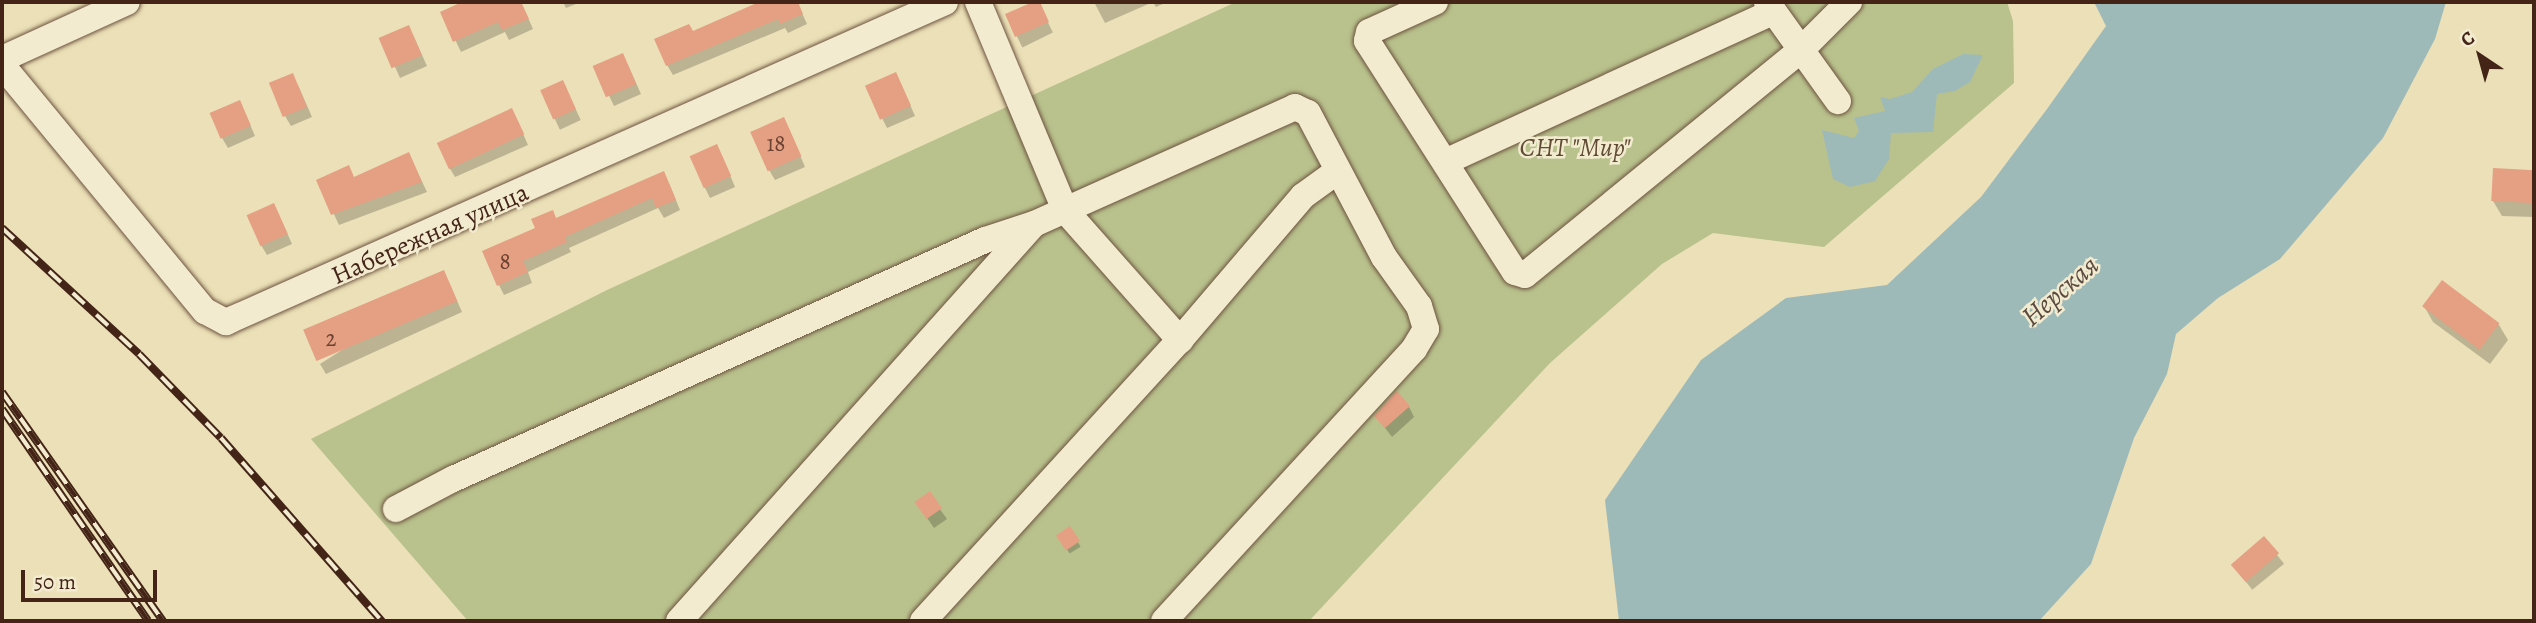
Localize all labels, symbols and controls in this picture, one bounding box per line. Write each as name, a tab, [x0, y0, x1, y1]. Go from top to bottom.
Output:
north arrow	[2445, 21, 2515, 91]
text: С	[2455, 25, 2480, 53]
house number: 18	[766, 130, 786, 158]
park label: СНТ "Мир"	[1520, 132, 1630, 164]
street label: Набережная улица	[327, 177, 533, 291]
house number: 8	[499, 248, 511, 276]
water label: Нерская	[2015, 248, 2105, 334]
house number: 2	[326, 325, 336, 353]
scale bar	[24, 556, 161, 600]
text: 50 m	[34, 568, 76, 596]

